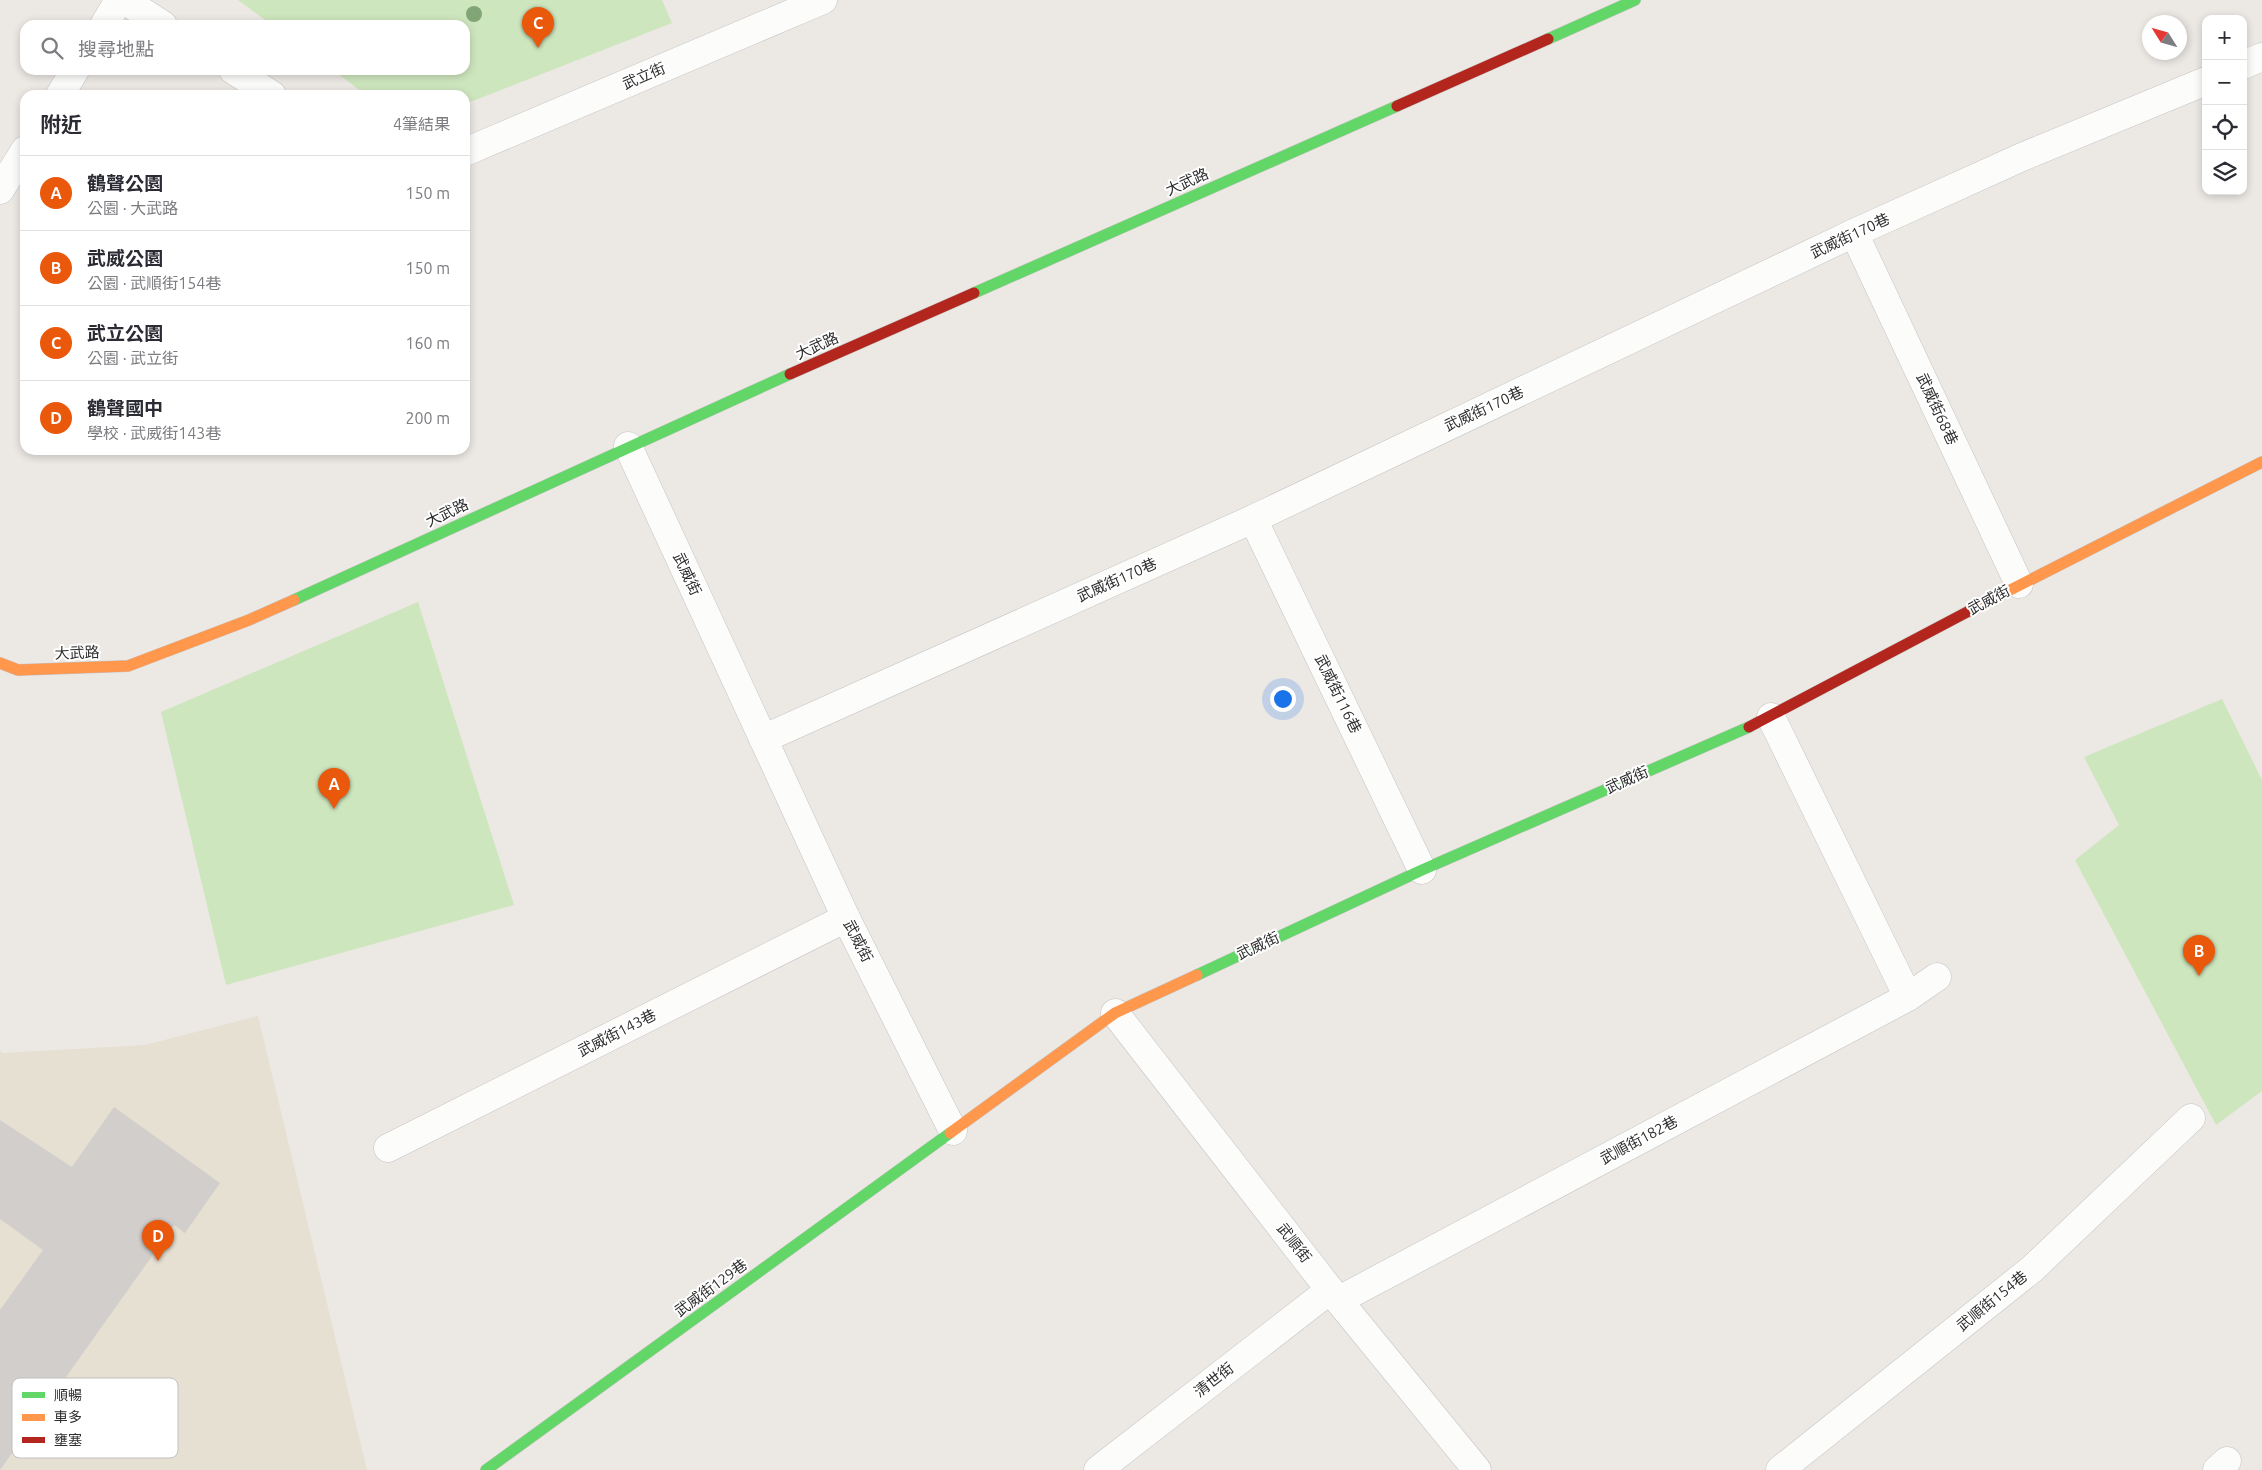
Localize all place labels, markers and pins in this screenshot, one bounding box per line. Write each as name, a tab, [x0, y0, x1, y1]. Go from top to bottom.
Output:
pin: C	[522, 7, 554, 48]
pin: A	[318, 768, 350, 809]
pin: B	[2183, 935, 2215, 976]
pin: D	[142, 1220, 174, 1261]

